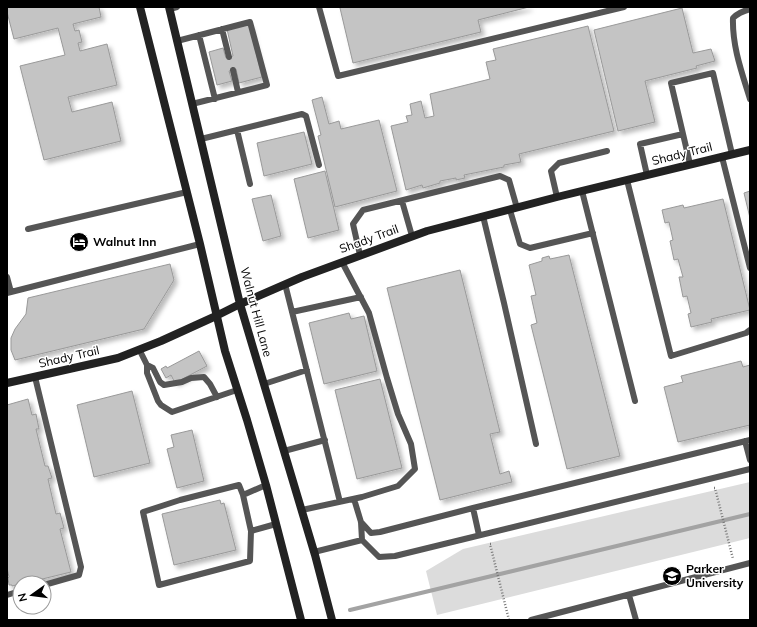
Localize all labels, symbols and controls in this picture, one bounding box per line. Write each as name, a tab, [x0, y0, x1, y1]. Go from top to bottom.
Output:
street label: Shady Trail	[650, 139, 714, 168]
street label: Shady Trail	[337, 221, 401, 256]
hotel icon: Walnut Inn	[68, 231, 90, 253]
place label: Walnut Inn	[93, 234, 156, 249]
street label: Walnut Hill Lane	[237, 265, 276, 358]
street label: Shady Trail	[37, 342, 101, 371]
place label: Parker University	[686, 561, 744, 590]
school or university icon: Parker University	[661, 565, 683, 587]
north arrow	[12, 575, 52, 615]
text: N	[14, 592, 30, 603]

